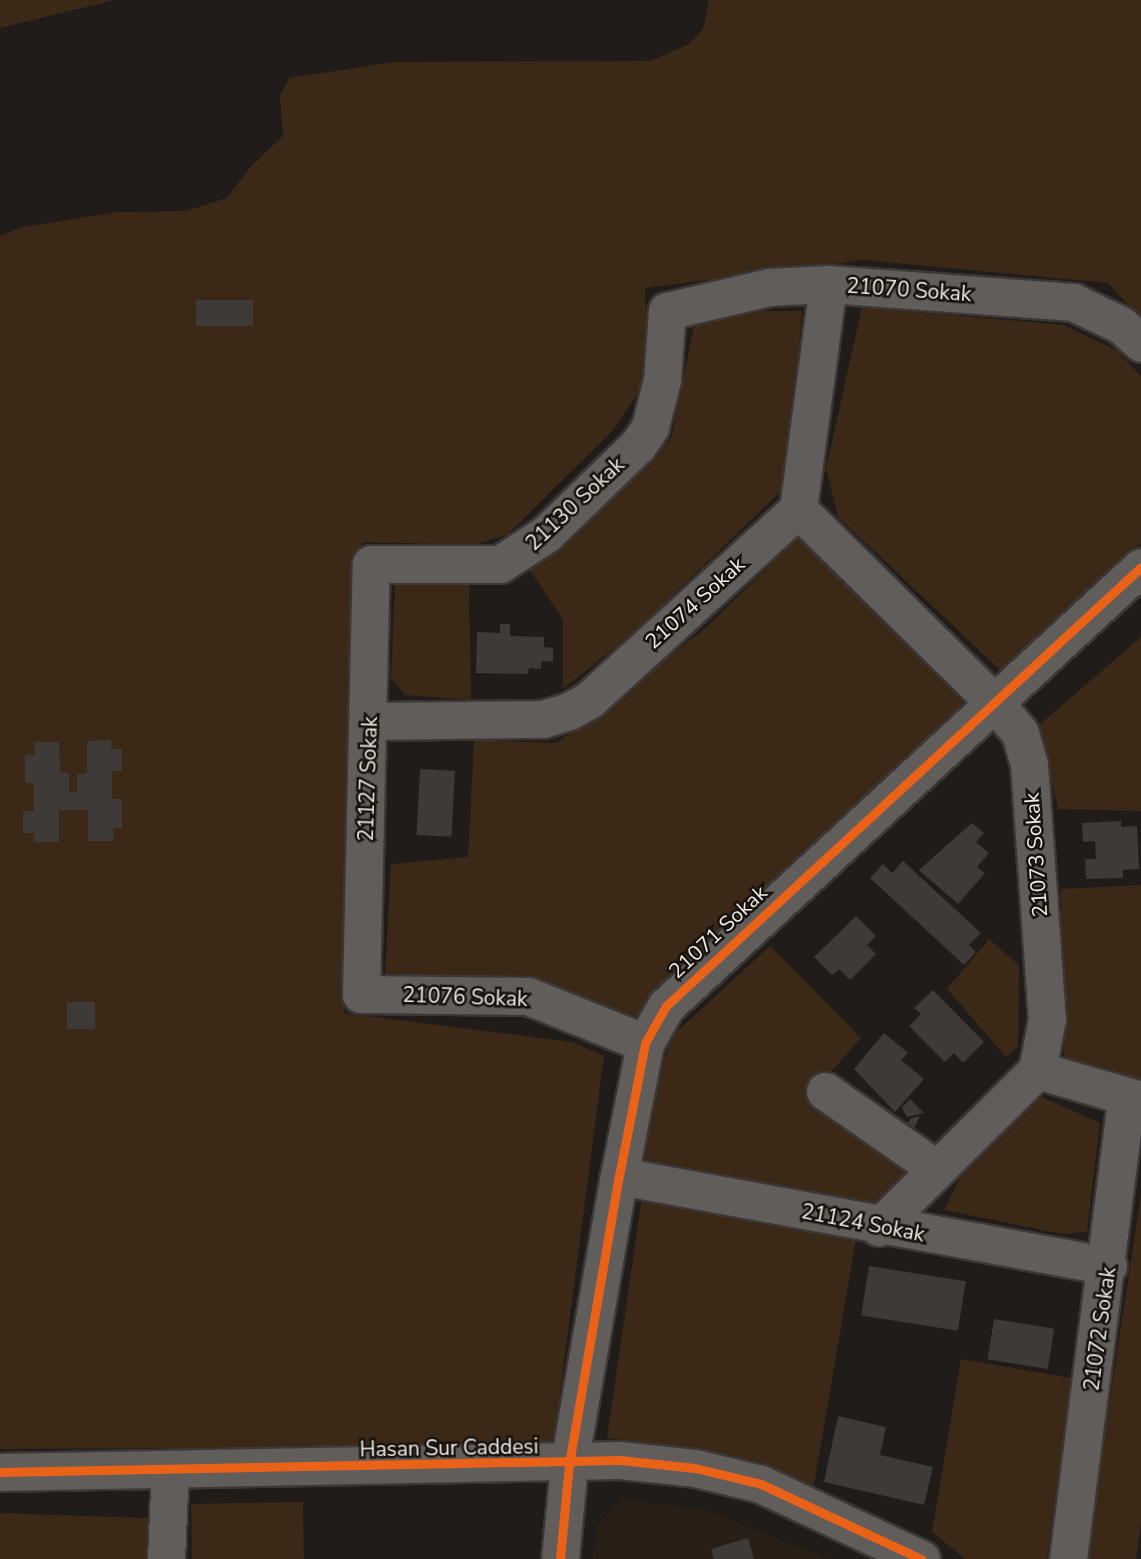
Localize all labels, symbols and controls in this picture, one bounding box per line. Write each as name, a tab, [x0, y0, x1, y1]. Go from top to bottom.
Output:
street label: 21070 Sokak	[846, 273, 972, 307]
street label: 21130 Sokak	[521, 452, 629, 556]
street label: 21074 Sokak	[640, 552, 750, 654]
street label: 21127 Sokak	[353, 716, 383, 842]
street label: 21073 Sokak	[1019, 792, 1053, 918]
street label: 21071 Sokak	[664, 880, 772, 984]
street label: 21076 Sokak	[402, 982, 528, 1012]
street label: 21124 Sokak	[799, 1199, 927, 1247]
street label: 21072 Sokak	[1079, 1265, 1121, 1393]
street label: Hasan Sur Caddesi	[359, 1434, 539, 1462]

